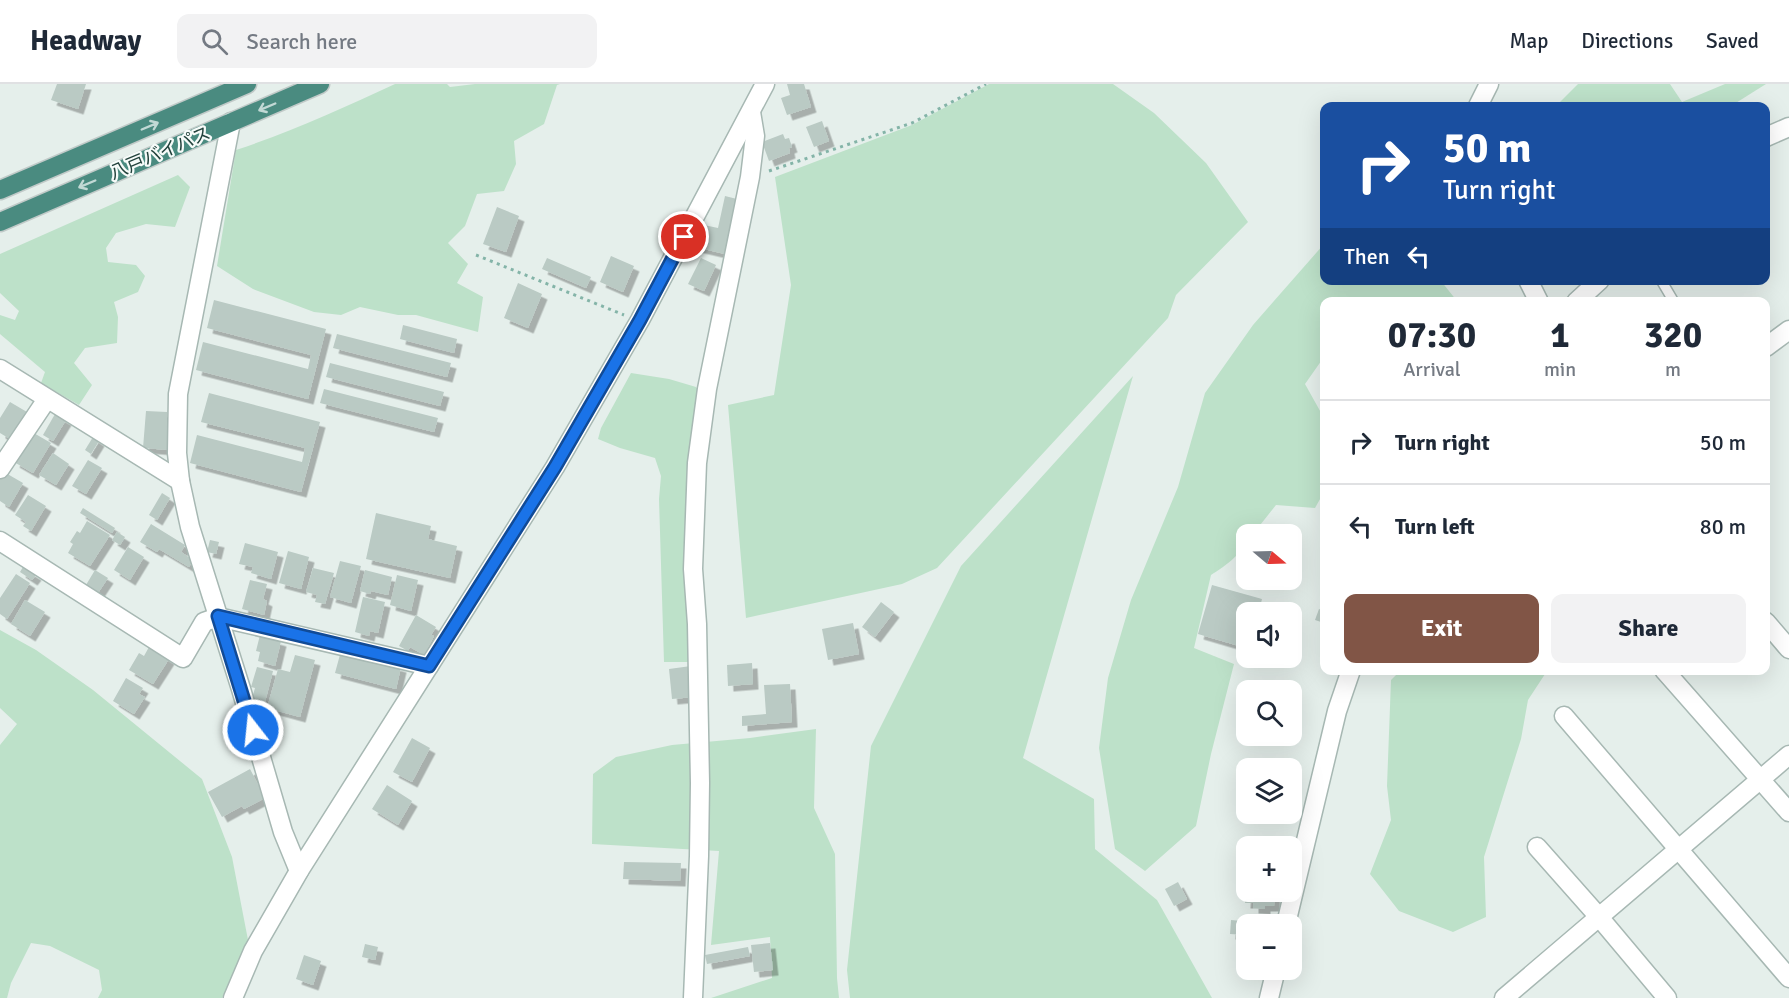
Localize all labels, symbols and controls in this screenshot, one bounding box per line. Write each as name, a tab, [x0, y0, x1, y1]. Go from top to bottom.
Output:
search box	[177, 14, 597, 68]
text: Headway	[30, 24, 141, 58]
icon: search	[198, 25, 231, 58]
text: Search here	[246, 28, 357, 55]
text: Map	[1510, 28, 1548, 54]
text: Directions	[1581, 28, 1673, 54]
text: Saved	[1706, 28, 1759, 54]
one-way arrow	[258, 102, 276, 113]
one-way arrow	[141, 119, 159, 131]
street label: 八戸バイパス	[106, 122, 214, 184]
text: 50 m	[1443, 123, 1532, 174]
icon: right	[1344, 126, 1422, 204]
text: Turn right	[1443, 174, 1556, 207]
one-way arrow	[79, 179, 97, 191]
pin	[658, 211, 709, 262]
icon: arrive	[667, 220, 700, 253]
icon: left	[1402, 240, 1435, 273]
text: Then	[1344, 243, 1390, 270]
text: 07:30	[1388, 313, 1476, 358]
text: 1	[1550, 313, 1570, 358]
text: 320	[1644, 313, 1702, 358]
text: Arrival	[1403, 357, 1461, 382]
text: min	[1544, 357, 1576, 382]
text: m	[1665, 357, 1681, 382]
icon: right	[1344, 426, 1377, 459]
text: Turn right	[1395, 429, 1490, 456]
text: 50 m	[1700, 429, 1746, 456]
icon: left	[1344, 510, 1377, 543]
text: Turn left	[1395, 513, 1475, 540]
text: 80 m	[1700, 513, 1746, 540]
north arrow	[1236, 524, 1302, 590]
map controls	[1236, 524, 1302, 980]
button: Exit	[1344, 594, 1539, 663]
button: Share	[1551, 594, 1746, 663]
button: sound	[1236, 602, 1302, 668]
button: search	[1236, 680, 1302, 746]
position arrow	[221, 698, 285, 762]
button: layers	[1236, 758, 1302, 824]
button: +	[1236, 836, 1302, 902]
button: −	[1236, 914, 1302, 980]

